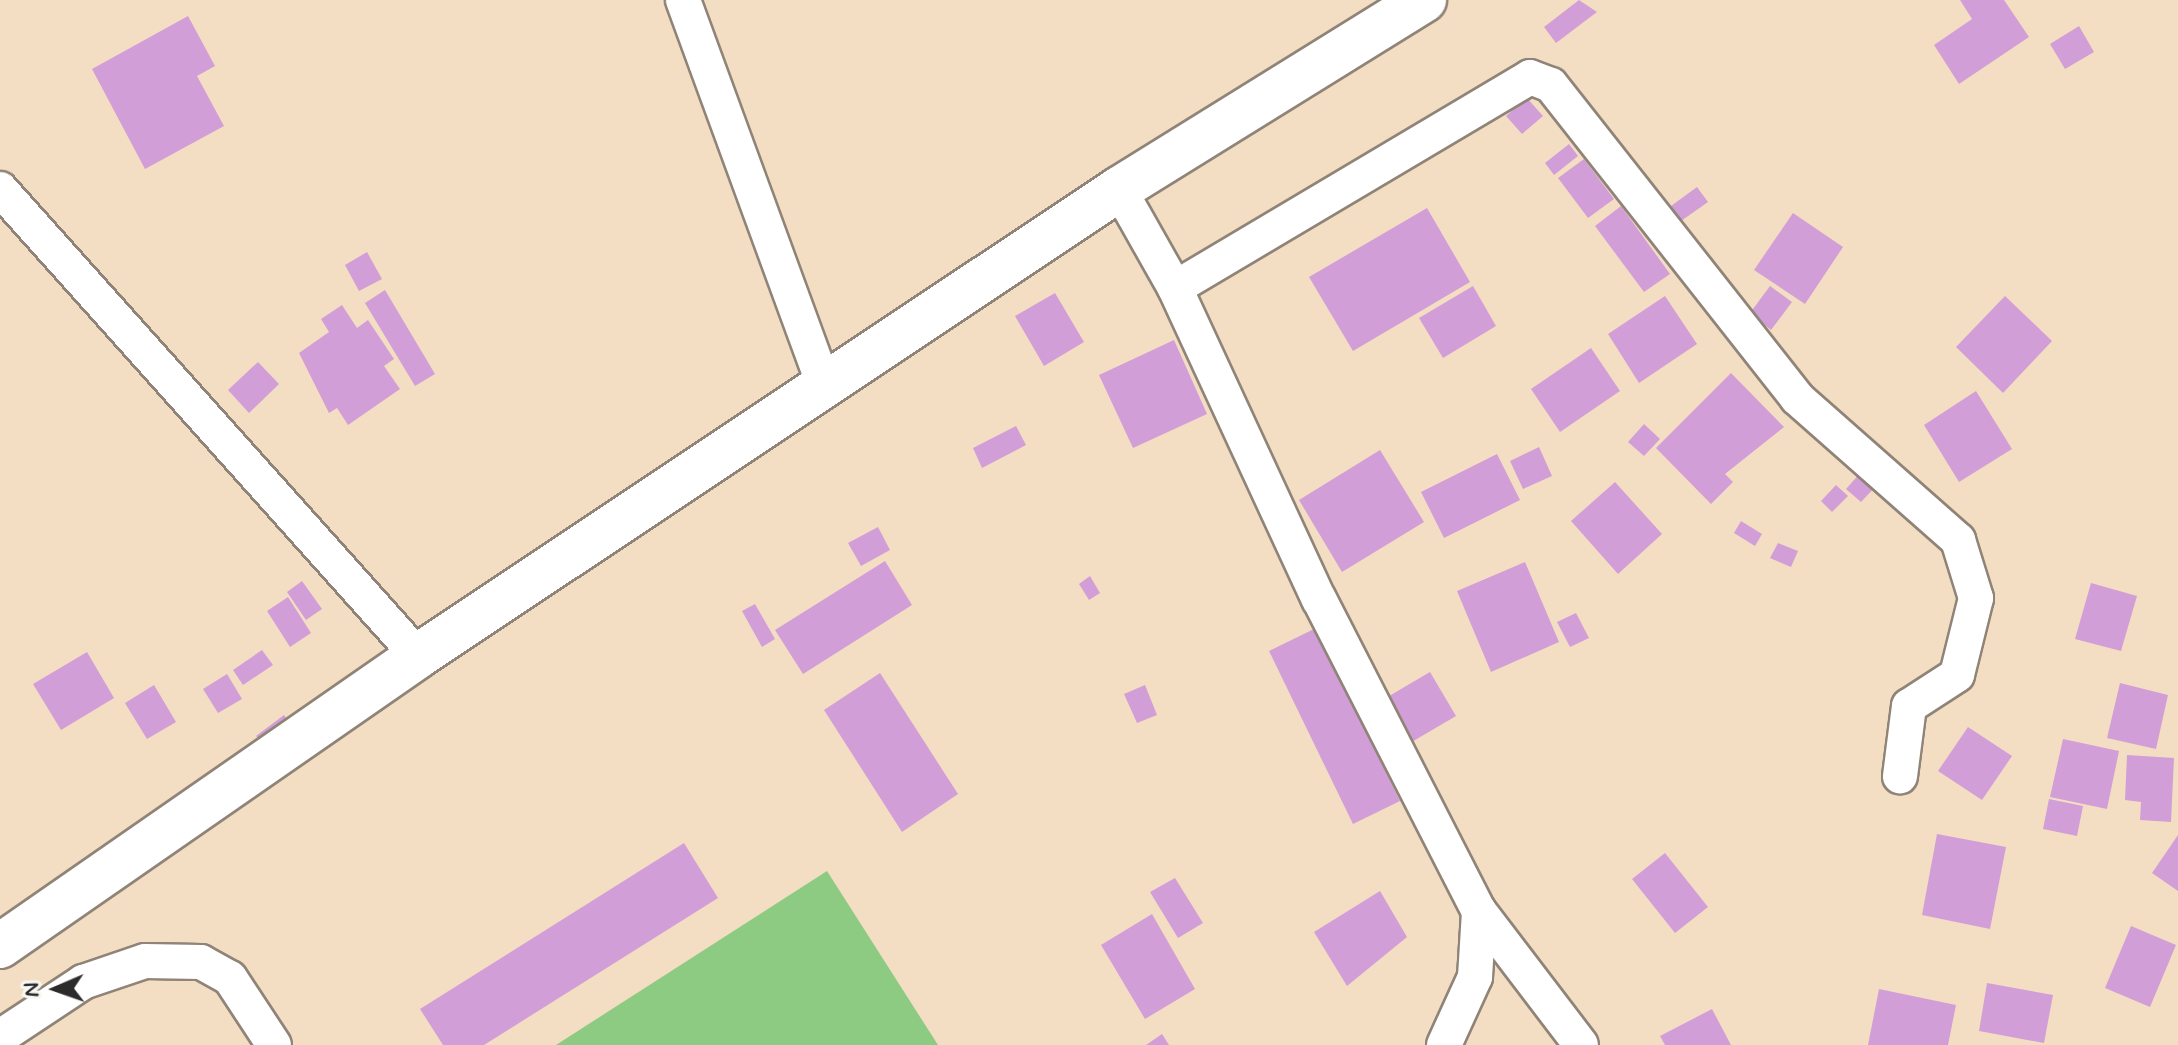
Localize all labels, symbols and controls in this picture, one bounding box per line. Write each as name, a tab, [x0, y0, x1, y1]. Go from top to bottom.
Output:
north arrow	[16, 949, 96, 1029]
text: N	[18, 982, 46, 998]

